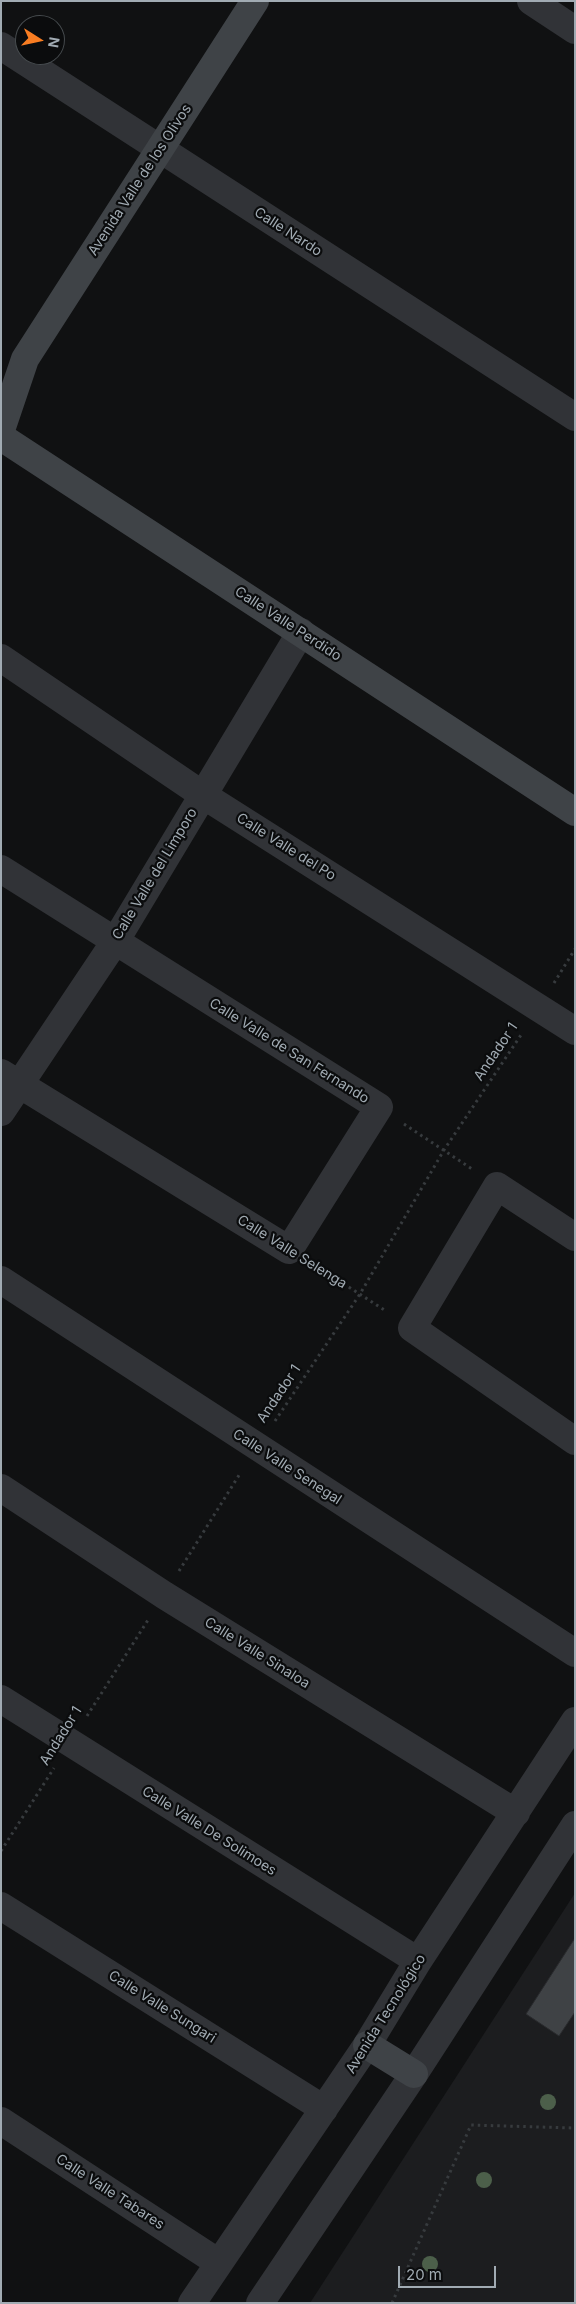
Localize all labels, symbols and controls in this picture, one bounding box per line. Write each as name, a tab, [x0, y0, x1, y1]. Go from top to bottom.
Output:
north arrow	[15, 15, 65, 65]
text: N	[45, 36, 64, 49]
street label: Avenida Valle de los Olivos	[85, 101, 195, 259]
street label: Calle Nardo	[251, 204, 325, 260]
street label: Calle Valle Perdido	[232, 583, 344, 665]
street label: Calle Valle del Limporo	[109, 805, 201, 943]
street label: Calle Valle del Po	[233, 810, 339, 884]
street label: Calle Valle de San Fernando	[206, 995, 372, 1107]
street label: Andador 1	[471, 1020, 521, 1084]
street label: Calle Valle Selenga	[234, 1211, 350, 1293]
street label: Andador 1	[254, 1362, 304, 1426]
street label: Calle Valle Senegal	[230, 1426, 344, 1508]
street label: Calle Valle Sinaloa	[201, 1614, 313, 1692]
street label: Andador 1	[36, 1703, 86, 1769]
street label: Calle Valle De Solimoes	[139, 1783, 279, 1879]
street label: Avenida Tecnológico	[342, 1951, 430, 2077]
street label: Calle Valle Sungari	[105, 1967, 219, 2047]
street label: Calle Valle Tabares	[53, 2151, 167, 2233]
scale bar	[401, 2256, 498, 2288]
text: 20 m	[406, 2265, 442, 2284]

